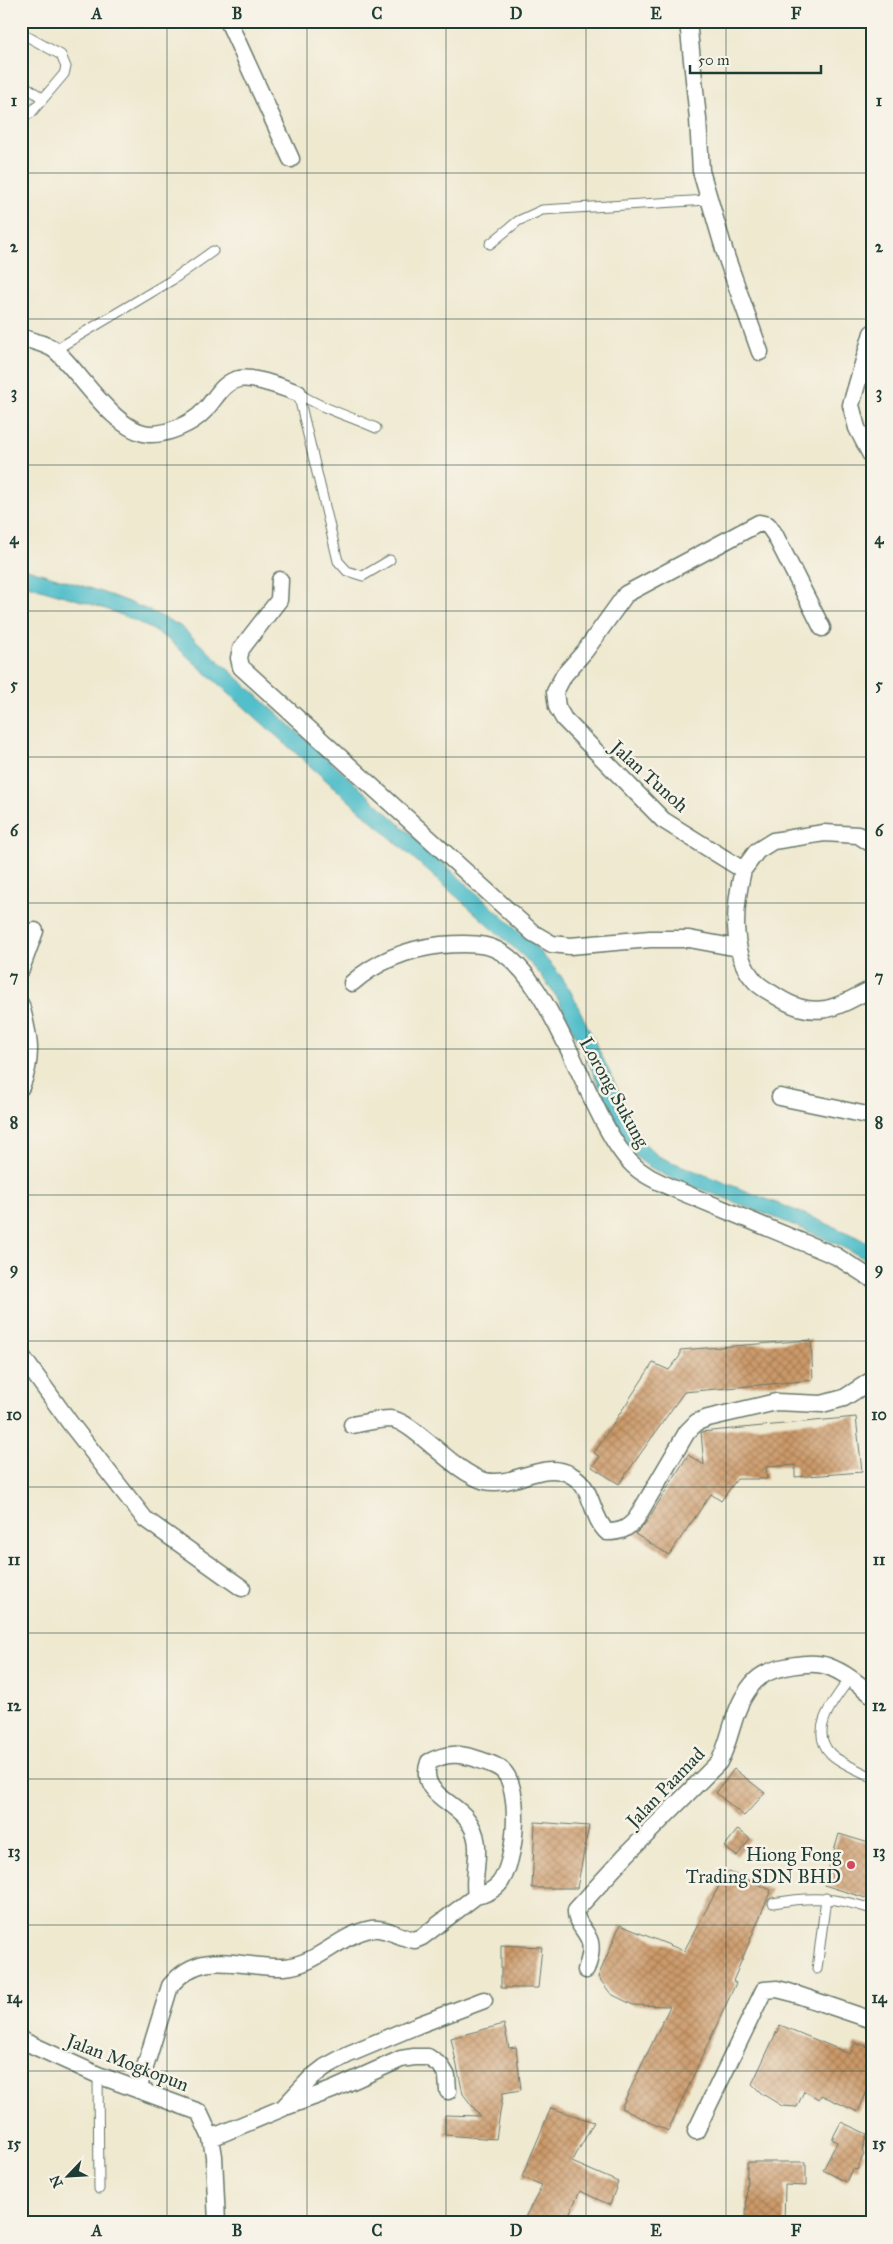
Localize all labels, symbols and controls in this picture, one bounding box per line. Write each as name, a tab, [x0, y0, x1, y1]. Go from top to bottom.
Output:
text: A	[91, 4, 103, 23]
text: B	[232, 4, 242, 23]
text: C	[372, 4, 383, 23]
text: D	[510, 4, 523, 23]
text: E	[650, 4, 662, 23]
text: F	[791, 4, 802, 23]
scale bar	[690, 42, 822, 74]
text: 50 m	[698, 51, 730, 69]
text: 1	[11, 91, 18, 110]
text: 1	[876, 91, 883, 110]
text: 2	[10, 237, 19, 256]
text: 2	[875, 237, 884, 256]
text: 3	[11, 383, 17, 403]
text: 3	[876, 383, 882, 403]
text: 4	[10, 529, 20, 549]
text: 4	[875, 529, 885, 549]
text: 5	[10, 675, 18, 694]
text: 5	[875, 675, 883, 694]
street label: Jalan Tunoh	[604, 734, 693, 818]
text: 6	[10, 821, 19, 840]
text: 6	[875, 821, 884, 840]
text: 7	[10, 967, 19, 986]
text: 7	[875, 967, 884, 986]
street label: Lorong Sukung	[574, 1033, 654, 1152]
text: 8	[10, 1113, 18, 1132]
text: 8	[875, 1113, 883, 1132]
text: 9	[10, 1259, 18, 1279]
text: 9	[875, 1259, 883, 1279]
text: 10	[6, 1405, 22, 1424]
text: 10	[871, 1405, 887, 1424]
text: 11	[8, 1550, 21, 1569]
text: 11	[873, 1550, 886, 1569]
text: 12	[7, 1696, 22, 1715]
text: 12	[872, 1696, 887, 1715]
street label: Jalan Paamad	[620, 1742, 710, 1834]
text: 13	[8, 1842, 20, 1862]
text: 13	[873, 1842, 885, 1862]
place label: Hiong Fong Trading SDN BHD	[686, 1843, 841, 1889]
marker: Hiong Fong Trading SDN BHD	[845, 1859, 857, 1871]
text: 14	[6, 1988, 23, 2008]
text: 14	[871, 1988, 888, 2008]
street label: Jalan Mogkopun	[61, 2028, 192, 2097]
text: 15	[7, 2134, 21, 2153]
text: 15	[872, 2134, 886, 2153]
north arrow	[42, 2152, 92, 2202]
text: N	[46, 2172, 67, 2190]
text: A	[91, 2221, 103, 2240]
text: B	[232, 2221, 242, 2240]
text: C	[372, 2221, 383, 2240]
text: D	[510, 2221, 523, 2240]
text: E	[650, 2221, 662, 2240]
text: F	[791, 2221, 802, 2240]

